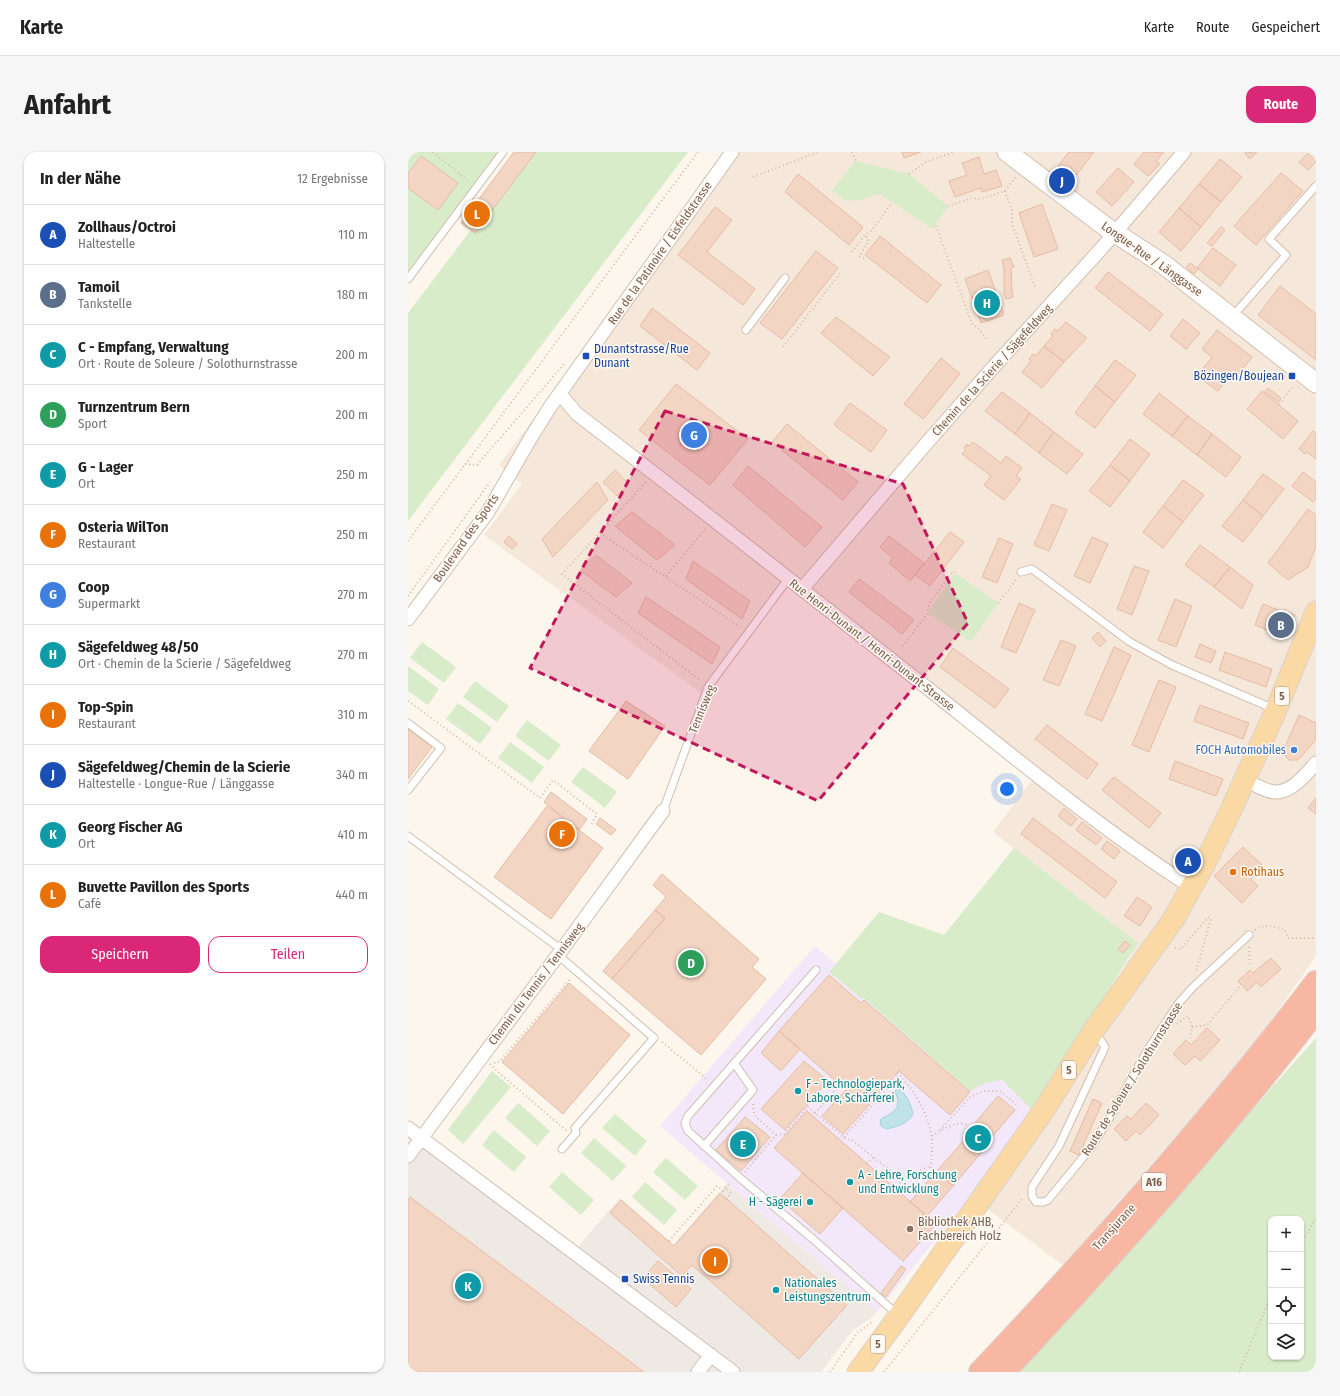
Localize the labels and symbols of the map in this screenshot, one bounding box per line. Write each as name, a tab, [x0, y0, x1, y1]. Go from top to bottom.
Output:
pin: J	[1049, 166, 1075, 196]
street label: Rue de la Patinoire / Eisfeldstrasse	[605, 179, 715, 327]
pin: L	[464, 199, 490, 229]
street label: Longue-Rue / Länggasse	[1099, 219, 1205, 299]
pin: H	[974, 288, 1000, 318]
street label: Chemin de la Scierie / Sägefeldweg	[929, 301, 1055, 439]
place label: Dunantstrasse/Rue Dunant	[594, 342, 689, 370]
marker: Dunantstrasse/Rue Dunant	[581, 351, 591, 361]
place label: Bözingen/Boujean	[1194, 369, 1284, 383]
marker: Bözingen/Boujean	[1287, 371, 1297, 381]
pin: G	[681, 420, 707, 450]
street label: Boulevard des Sports	[430, 491, 502, 585]
street label: Rue Henri-Dunant / Henri-Dunant-Strasse	[787, 576, 957, 714]
pin: B	[1268, 610, 1294, 640]
street label: Tennisweg	[686, 682, 718, 735]
road number: 5	[1275, 687, 1289, 705]
place label: FOCH Automobiles	[1195, 743, 1286, 757]
marker: FOCH Automobiles	[1289, 745, 1299, 755]
your location	[997, 779, 1017, 799]
pin: F	[549, 819, 575, 849]
pin: A	[1175, 846, 1201, 876]
place label: Rotihaus	[1241, 865, 1284, 879]
marker: Rotihaus	[1228, 867, 1238, 877]
street label: Chemin du Tennis / Tennisweg	[486, 920, 587, 1048]
pin: D	[678, 948, 704, 978]
street label: Route de Soleure / Solothurnstrasse	[1079, 999, 1185, 1158]
road number: 5	[1062, 1061, 1076, 1079]
place label: F - Technologiepark, Labore, Schärferei	[806, 1077, 905, 1105]
marker: F - Technologiepark, Labore, Schärferei	[793, 1086, 803, 1096]
pin: C	[965, 1123, 991, 1153]
pin: E	[730, 1129, 756, 1159]
place label: A - Lehre, Forschung und Entwicklung	[858, 1168, 957, 1196]
road number: A16	[1142, 1173, 1166, 1191]
marker: A - Lehre, Forschung und Entwicklung	[845, 1177, 855, 1187]
place label: H - Sägerei	[749, 1195, 802, 1209]
marker: H - Sägerei	[805, 1197, 815, 1207]
street label: Transjurane	[1090, 1201, 1139, 1253]
place label: Bibliothek AHB, Fachbereich Holz	[918, 1215, 1001, 1243]
marker: Bibliothek AHB, Fachbereich Holz	[905, 1224, 915, 1234]
pin: I	[702, 1246, 728, 1276]
pin: K	[455, 1271, 481, 1301]
place label: Swiss Tennis	[633, 1272, 694, 1286]
marker: Swiss Tennis	[620, 1274, 630, 1284]
place label: Nationales Leistungszentrum	[784, 1276, 871, 1304]
marker: Nationales Leistungszentrum	[771, 1285, 781, 1295]
road number: 5	[871, 1335, 885, 1353]

